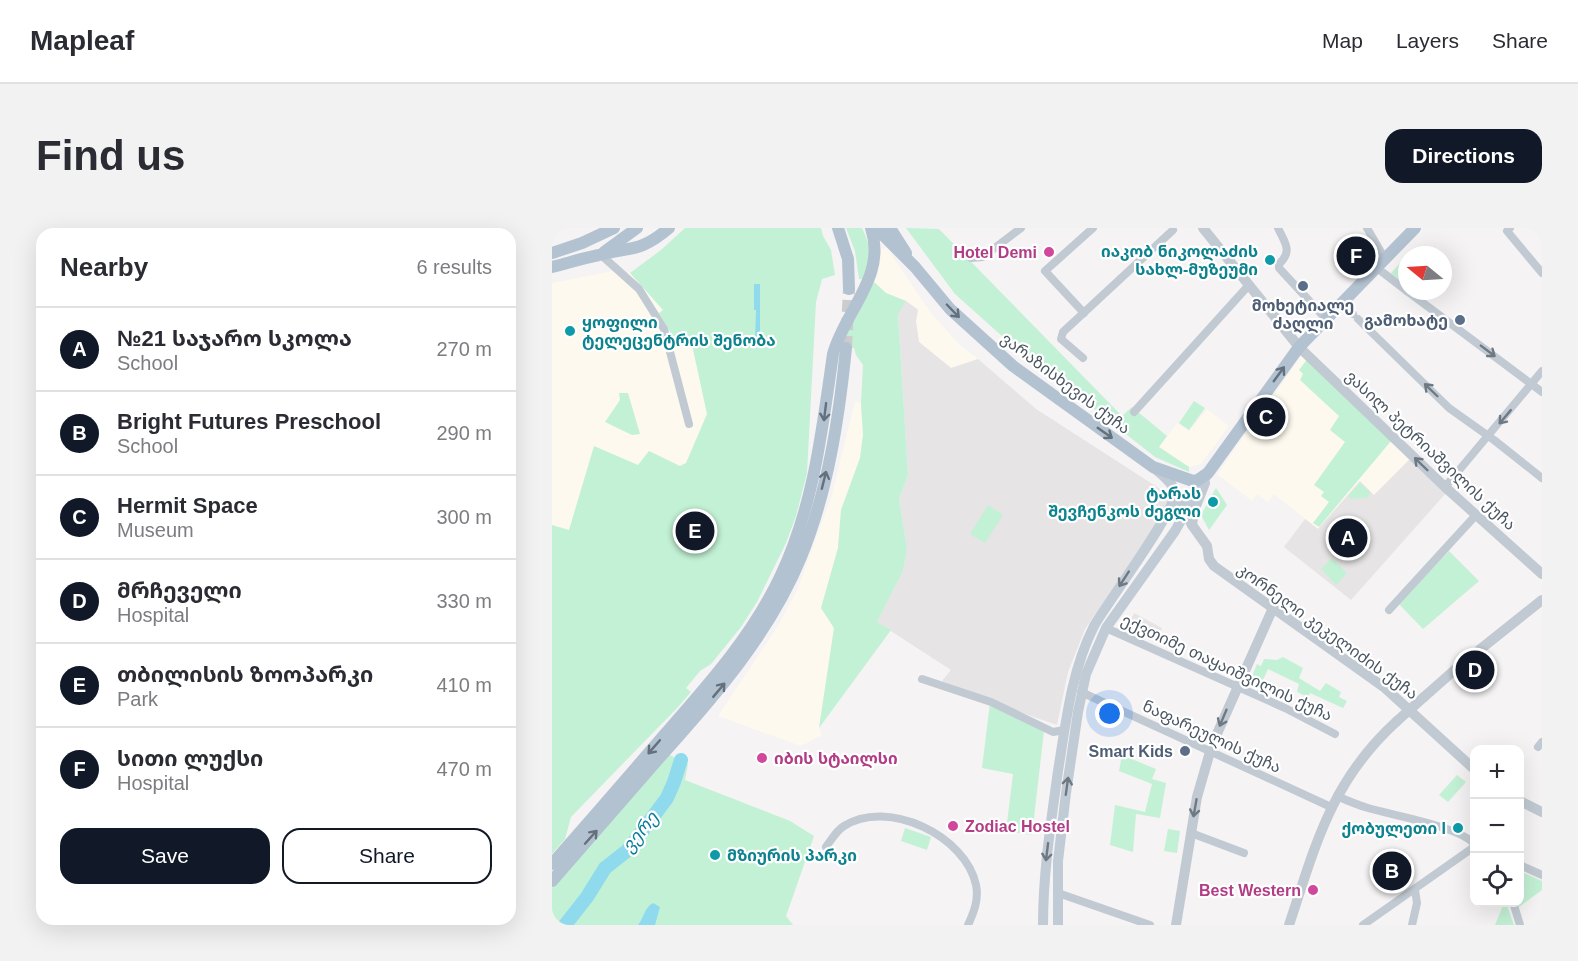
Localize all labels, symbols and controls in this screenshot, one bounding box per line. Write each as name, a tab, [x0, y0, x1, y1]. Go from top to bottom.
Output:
text: Mapleaf	[30, 25, 134, 56]
text: Map	[1322, 29, 1363, 52]
text: Layers	[1396, 29, 1459, 52]
text: Share	[1492, 29, 1548, 52]
button: Directions	[1385, 129, 1542, 183]
text: Find us	[36, 132, 185, 179]
pin: F	[1336, 234, 1376, 279]
place label: იაკობ ნიკოლაძის სახლ-მუზეუმი	[1101, 243, 1258, 280]
place label: Hotel Demi	[953, 244, 1037, 261]
marker: Hotel Demi	[1042, 245, 1056, 259]
north arrow	[1398, 246, 1452, 300]
text: Nearby	[60, 252, 148, 282]
marker: იაკობ ნიკოლაძის სახლ-მუზეუმი	[1263, 253, 1277, 267]
text: 6 results	[416, 256, 492, 278]
marker: მოხეტიალე ძაღლი	[1296, 279, 1310, 293]
place label: მოხეტიალე ძაღლი	[1252, 297, 1354, 334]
one-way arrow	[946, 304, 960, 319]
place label: გამოხატე	[1364, 312, 1448, 330]
marker: გამოხატე	[1453, 313, 1467, 327]
place label: ყოფილი ტელეცენტრის შენობა	[582, 314, 776, 351]
marker: ყოფილი ტელეცენტრის შენობა	[563, 324, 577, 338]
text: №21 საჯარო სკოლა	[117, 326, 352, 351]
street label: ვარაზისხევის ქუჩა	[997, 329, 1133, 438]
text: A	[72, 338, 87, 360]
text: 270 m	[436, 338, 492, 360]
one-way arrow	[1479, 345, 1495, 358]
text: School	[117, 352, 178, 374]
one-way arrow	[1273, 367, 1285, 383]
street label: ვასილ პეტრიაშვილის ქუჩა	[1341, 367, 1519, 535]
one-way arrow	[1423, 382, 1438, 397]
pin: C	[1246, 394, 1286, 440]
one-way arrow	[819, 402, 830, 422]
text: Bright Futures Preschool	[117, 409, 381, 434]
one-way arrow	[1498, 409, 1512, 424]
text: B	[72, 422, 87, 444]
text: 290 m	[436, 422, 492, 444]
one-way arrow	[1096, 427, 1112, 439]
text: School	[117, 435, 178, 457]
one-way arrow	[1413, 457, 1428, 471]
one-way arrow	[819, 471, 831, 490]
place label: ტარას შევჩენკოს ძეგლი	[1048, 485, 1201, 522]
text: Hermit Space	[117, 493, 258, 518]
marker: ტარას შევჩენკოს ძეგლი	[1206, 495, 1220, 509]
text: C	[72, 506, 87, 528]
text: 300 m	[436, 506, 492, 528]
pin: E	[676, 508, 714, 554]
pin: A	[1328, 516, 1368, 560]
text: Museum	[117, 519, 194, 541]
street label: კორნელი კეკელიძის ქუჩა	[1233, 560, 1421, 704]
one-way arrow	[1118, 570, 1130, 586]
text: მრჩეველი	[117, 578, 242, 603]
text: D	[72, 590, 87, 612]
text: 330 m	[436, 590, 492, 612]
text: Hospital	[117, 604, 189, 626]
street label: ექვთიმე თაყაიშვილის ქუჩა	[1118, 611, 1335, 726]
pin: D	[1456, 648, 1494, 692]
text: თბილისის ზოოპარკი	[117, 662, 373, 687]
text: E	[73, 674, 86, 696]
text: 410 m	[436, 674, 492, 696]
one-way arrow	[712, 682, 725, 698]
text: Park	[117, 688, 158, 710]
street label: ნაფარეულის ქუჩა	[1139, 697, 1284, 778]
your location	[1095, 699, 1124, 728]
one-way arrow	[1217, 709, 1228, 727]
one-way arrow	[647, 739, 661, 754]
place label: Smart Kids	[1089, 743, 1173, 760]
marker: Smart Kids	[1178, 744, 1192, 758]
map controls	[1470, 745, 1524, 907]
button: +	[1470, 745, 1524, 799]
text: სითი ლუქსი	[117, 746, 263, 771]
place label: იბის სტაილსი	[774, 750, 898, 769]
marker: იბის სტაილსი	[755, 751, 769, 765]
text: F	[73, 758, 86, 780]
text: 470 m	[436, 758, 492, 780]
text: Hospital	[117, 772, 189, 794]
one-way arrow	[1061, 777, 1072, 797]
one-way arrow	[1189, 798, 1200, 818]
button: −	[1470, 799, 1524, 853]
water label: ვერე	[618, 808, 663, 857]
place label: Zodiac Hostel	[965, 818, 1070, 835]
marker: Zodiac Hostel	[946, 819, 960, 833]
place label: ქობულეთი I	[1341, 820, 1446, 839]
marker: ქობულეთი I	[1451, 821, 1465, 835]
button: Save	[60, 828, 270, 884]
button: Share	[282, 828, 492, 884]
one-way arrow	[584, 830, 598, 845]
one-way arrow	[1041, 841, 1052, 861]
place label: მზიურის პარკი	[727, 847, 857, 865]
marker: მზიურის პარკი	[708, 848, 722, 862]
pin: B	[1372, 848, 1412, 894]
button: locate	[1470, 853, 1524, 907]
place label: Best Western	[1199, 882, 1301, 899]
marker: Best Western	[1306, 883, 1320, 897]

